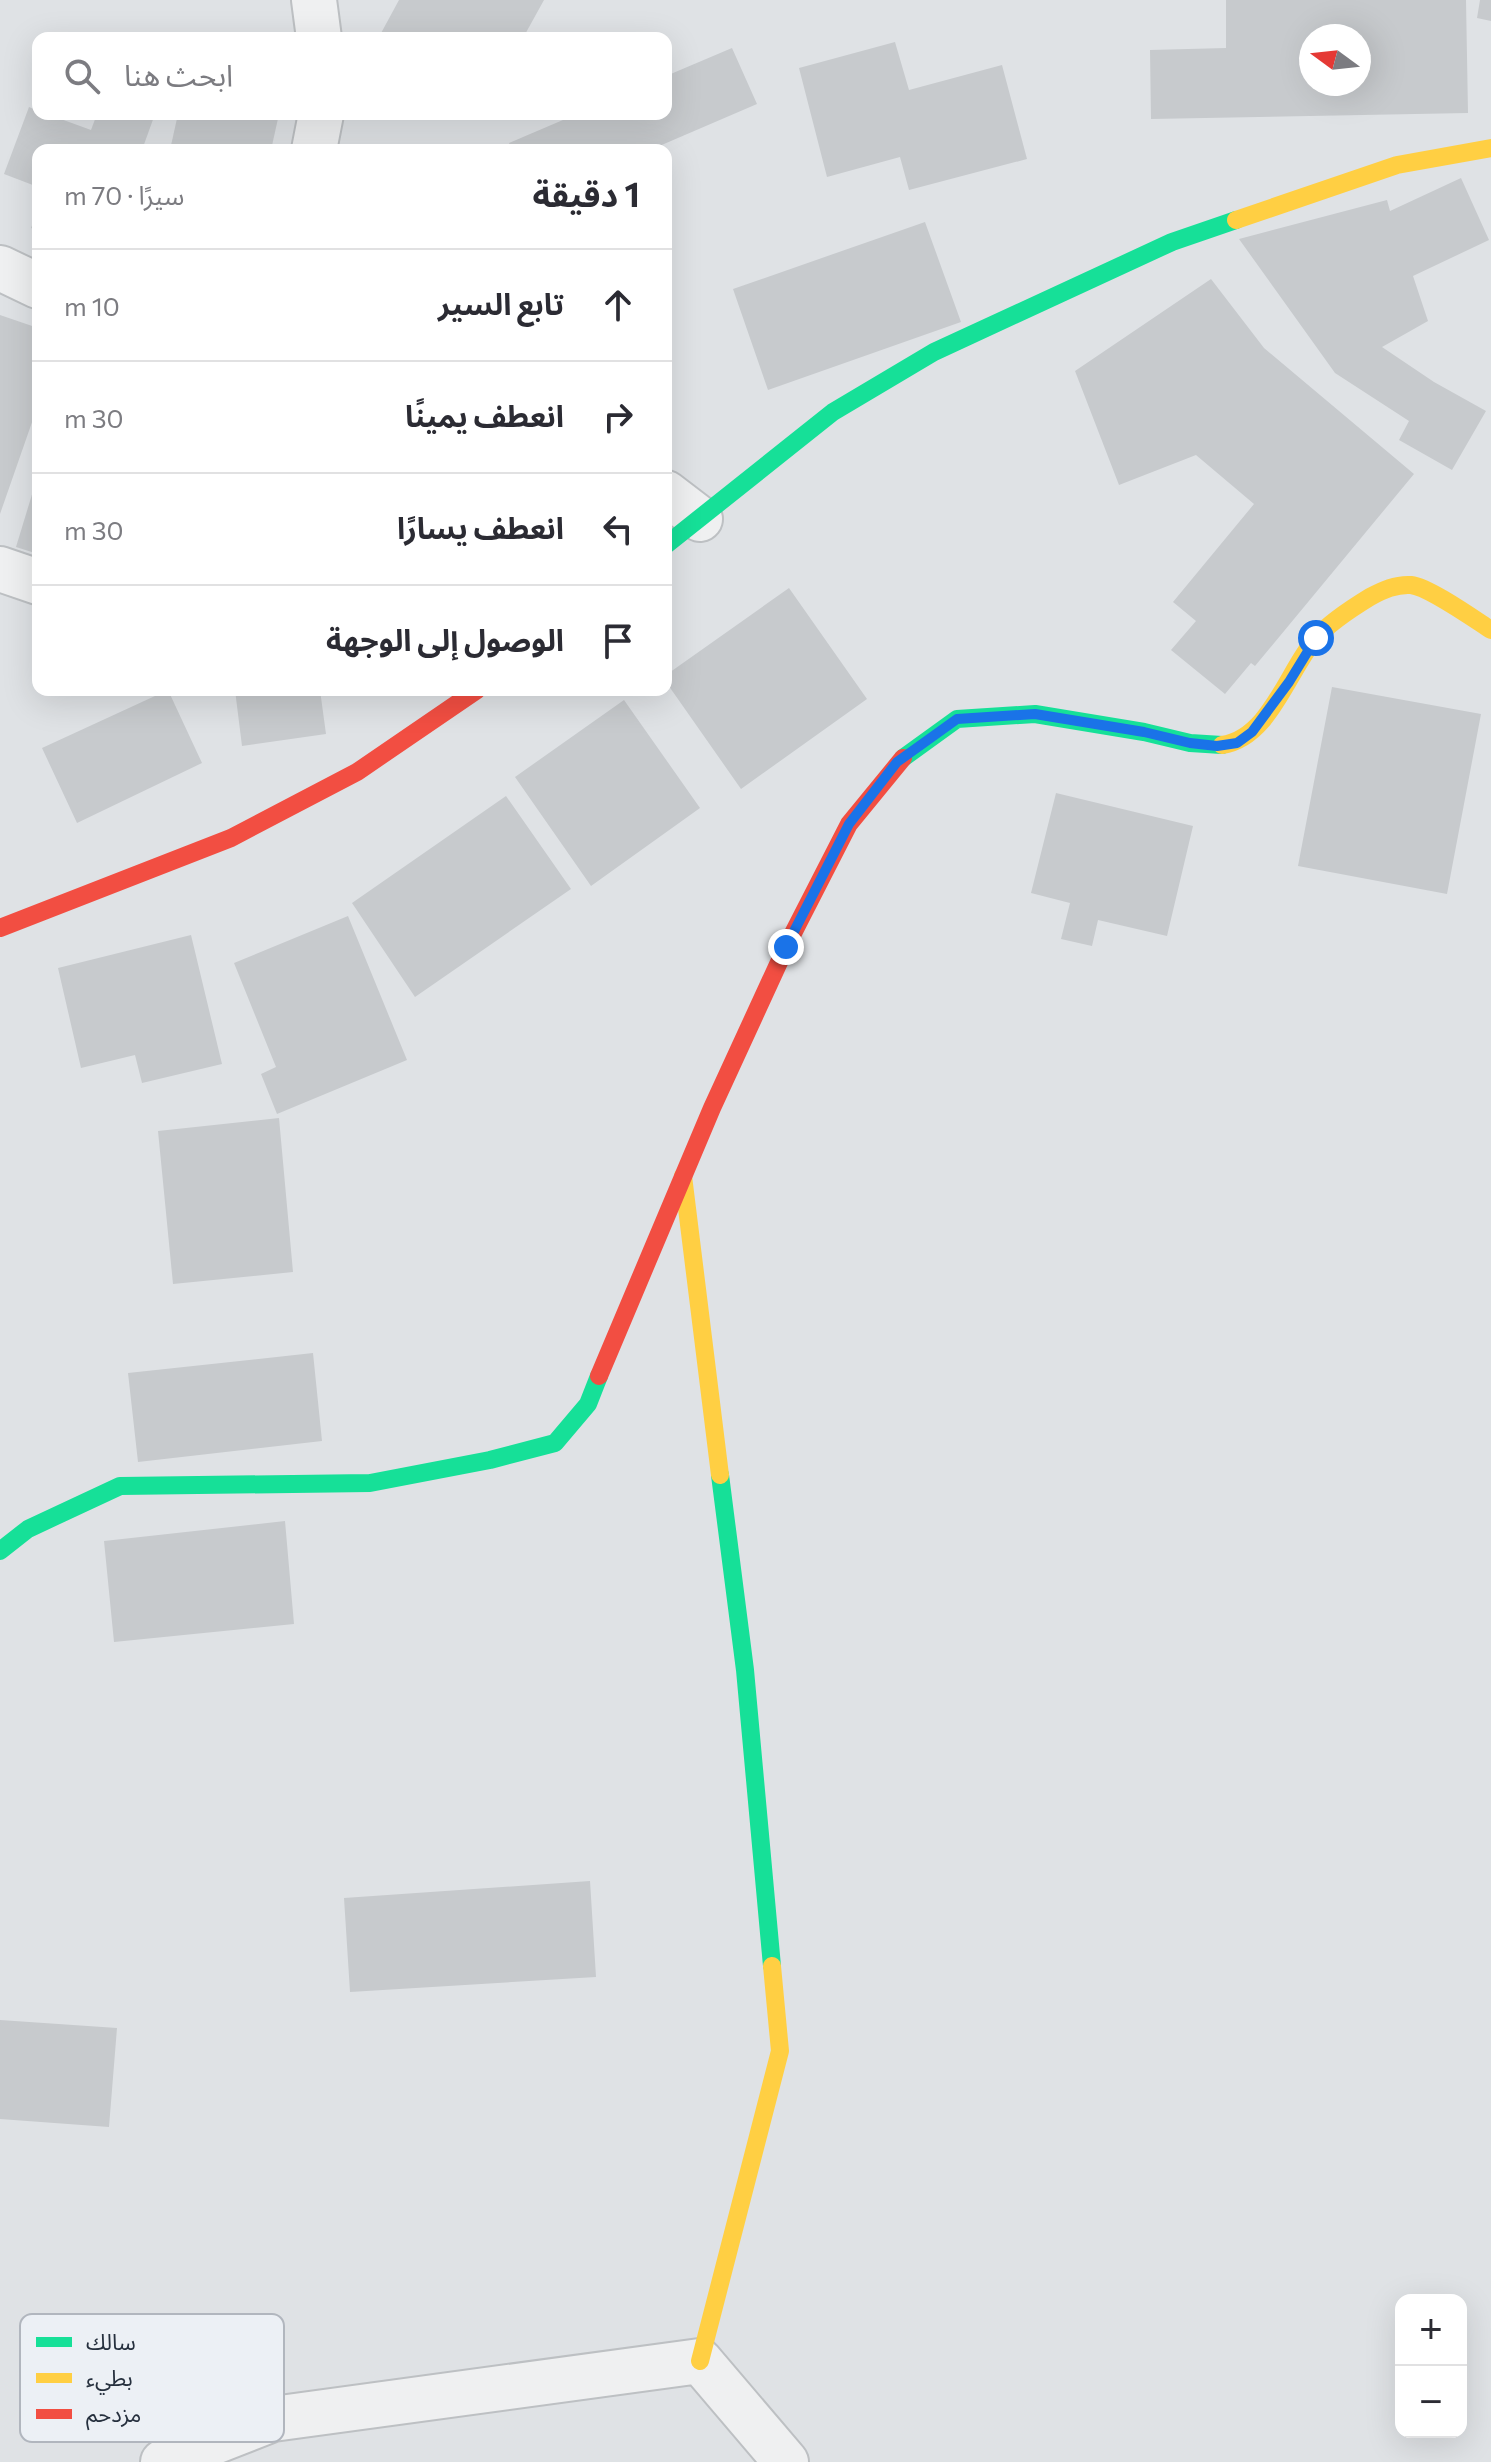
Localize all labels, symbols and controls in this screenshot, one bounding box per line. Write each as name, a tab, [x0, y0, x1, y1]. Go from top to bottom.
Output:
north arrow	[1299, 24, 1371, 96]
search box	[32, 32, 672, 120]
icon: search	[60, 54, 104, 98]
text: ابحث هنا	[124, 55, 233, 92]
text: 1 دقيقة	[533, 172, 640, 214]
text: سيرًا · 70 m	[64, 179, 184, 210]
icon: ahead	[596, 283, 640, 327]
text: تابع السير	[438, 284, 564, 321]
text: 10 m	[64, 290, 120, 321]
icon: right	[596, 395, 640, 439]
text: انعطف يمينًا	[405, 396, 564, 433]
text: 30 m	[64, 402, 123, 433]
icon: left	[596, 507, 640, 551]
text: انعطف يسارًا	[397, 508, 564, 545]
text: 30 m	[64, 514, 123, 545]
icon: arrive	[596, 619, 640, 663]
text: الوصول إلى الوجهة	[326, 620, 564, 657]
route start	[1298, 620, 1334, 656]
route end	[768, 929, 804, 965]
map controls	[1395, 2294, 1467, 2438]
button: +	[1395, 2294, 1467, 2366]
legend	[20, 2314, 284, 2442]
text: سالك	[86, 2328, 136, 2355]
text: بطيء	[86, 2364, 133, 2395]
button: −	[1395, 2366, 1467, 2438]
text: مزدحم	[86, 2400, 141, 2431]

